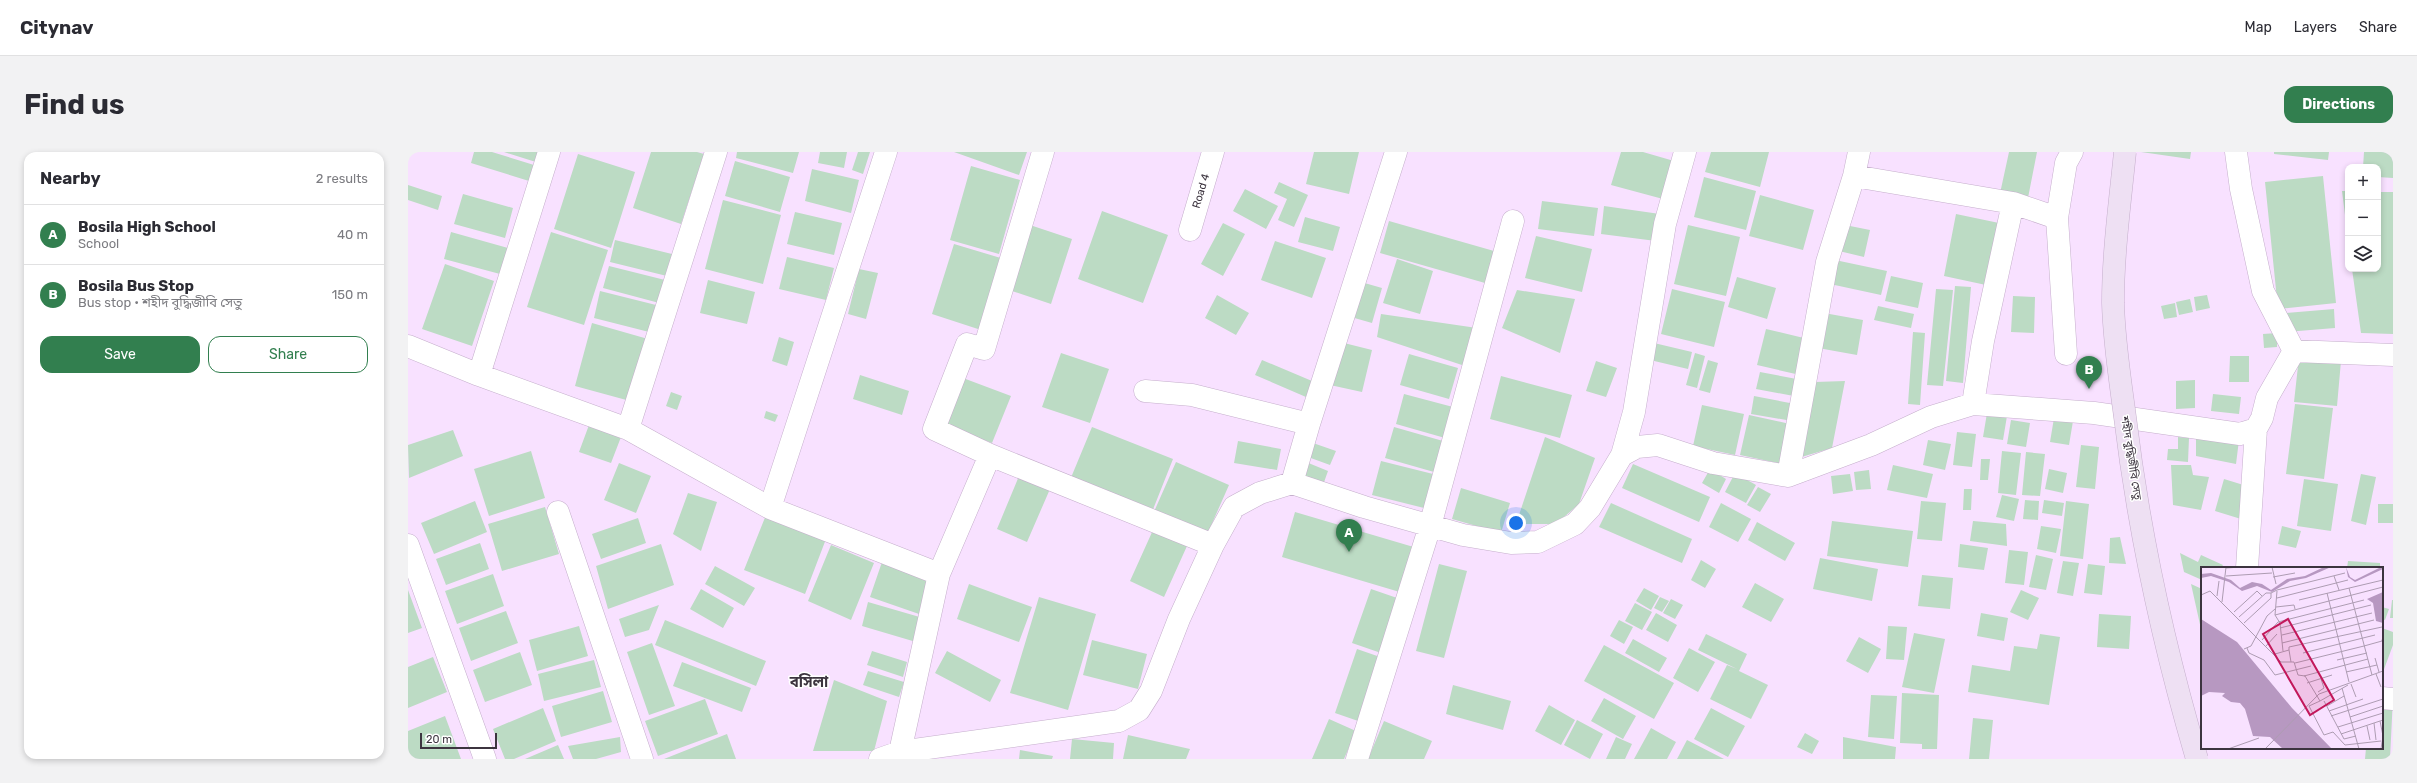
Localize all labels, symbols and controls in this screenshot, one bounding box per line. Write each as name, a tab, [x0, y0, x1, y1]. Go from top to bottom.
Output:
text: Citynav	[20, 16, 93, 39]
text: Map	[2245, 19, 2272, 36]
text: Layers	[2294, 19, 2337, 36]
text: Share	[2359, 19, 2397, 36]
button: Directions	[2284, 86, 2393, 123]
text: Find us	[24, 88, 124, 121]
map controls	[2345, 164, 2381, 272]
button: +	[2345, 164, 2381, 200]
text: Nearby	[40, 168, 101, 188]
text: 2 results	[316, 171, 368, 186]
street label: Road 4	[1190, 172, 1212, 210]
button: −	[2345, 200, 2381, 236]
text: Bosila High School	[78, 218, 216, 236]
text: A	[48, 227, 58, 242]
text: 40 m	[337, 227, 368, 242]
text: School	[78, 236, 119, 251]
button: layers	[2345, 236, 2381, 272]
text: Bosila Bus Stop	[78, 277, 194, 295]
text: B	[48, 287, 58, 302]
text: 150 m	[332, 287, 368, 302]
text: Bus stop · শহীদ বুদ্ধিজীবি সেতু	[78, 295, 242, 310]
button: Save	[40, 336, 200, 373]
button: Share	[208, 336, 368, 373]
pin: B	[2076, 356, 2102, 389]
street label: শহীদ বুদ্ধিজীবি সেতু	[2118, 414, 2144, 501]
your location	[1506, 513, 1526, 533]
pin: A	[1336, 519, 1362, 552]
inset map	[2201, 567, 2383, 749]
district label: বসিলা	[789, 673, 829, 691]
scale bar	[420, 731, 497, 750]
text: 20 m	[426, 733, 452, 746]

